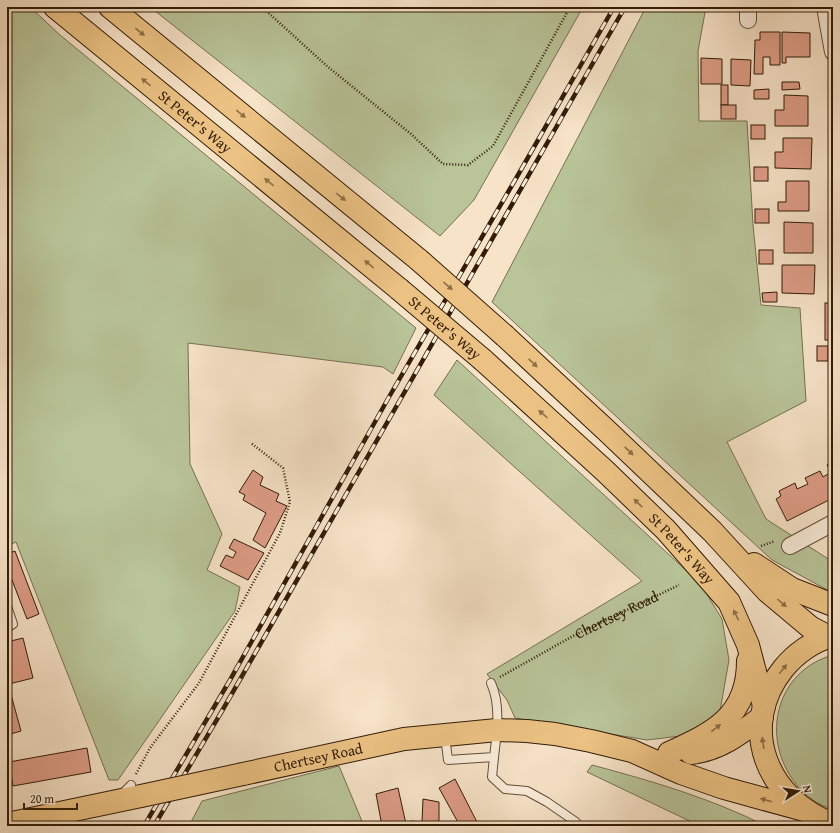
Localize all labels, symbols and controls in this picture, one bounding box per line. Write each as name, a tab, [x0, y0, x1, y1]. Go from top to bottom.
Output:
one-way arrow	[135, 27, 146, 36]
one-way arrow	[141, 77, 152, 86]
street label: St Peter's Way	[154, 85, 237, 158]
one-way arrow	[235, 110, 246, 119]
one-way arrow	[263, 177, 274, 186]
one-way arrow	[336, 193, 346, 201]
one-way arrow	[364, 260, 375, 269]
one-way arrow	[443, 282, 453, 291]
street label: St Peter's Way	[404, 290, 486, 365]
one-way arrow	[528, 358, 539, 367]
one-way arrow	[538, 409, 548, 419]
one-way arrow	[624, 446, 634, 456]
one-way arrow	[633, 498, 643, 508]
street label: St Peter's Way	[644, 508, 720, 589]
street label: Chertsey Road	[571, 586, 662, 644]
one-way arrow	[776, 598, 787, 607]
one-way arrow	[733, 610, 739, 621]
one-way arrow	[778, 664, 787, 675]
one-way arrow	[710, 724, 721, 733]
street label: Chertsey Road	[272, 737, 365, 777]
one-way arrow	[760, 737, 766, 749]
north arrow	[778, 771, 818, 811]
text: N	[799, 784, 817, 795]
scale bar	[24, 785, 77, 811]
text: 20 m	[30, 790, 54, 807]
one-way arrow	[760, 797, 772, 803]

